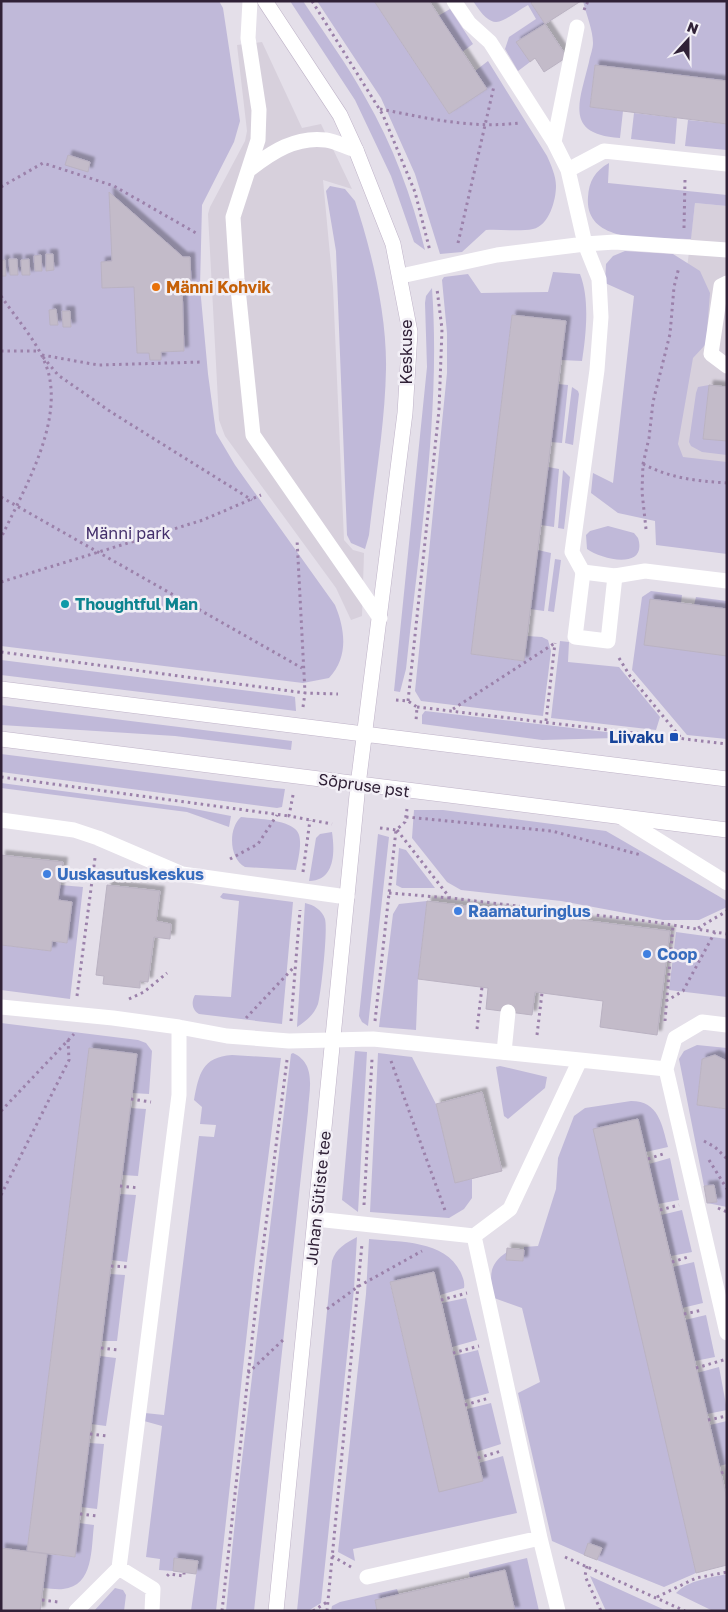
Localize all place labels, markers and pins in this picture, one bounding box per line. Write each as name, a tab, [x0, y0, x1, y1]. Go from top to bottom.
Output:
place label: Männi Kohvik	[166, 277, 272, 297]
marker: Männi Kohvik	[150, 281, 162, 293]
place label: Thoughtful Man	[75, 594, 198, 614]
marker: Thoughtful Man	[59, 598, 71, 610]
place label: Liivaku	[609, 727, 664, 747]
marker: Liivaku	[668, 731, 680, 743]
place label: Uuskasutuskeskus	[57, 864, 204, 884]
marker: Uuskasutuskeskus	[41, 868, 53, 880]
place label: Raamaturinglus	[468, 901, 591, 921]
marker: Raamaturinglus	[452, 905, 464, 917]
place label: Coop	[657, 944, 698, 964]
marker: Coop	[641, 948, 653, 960]

